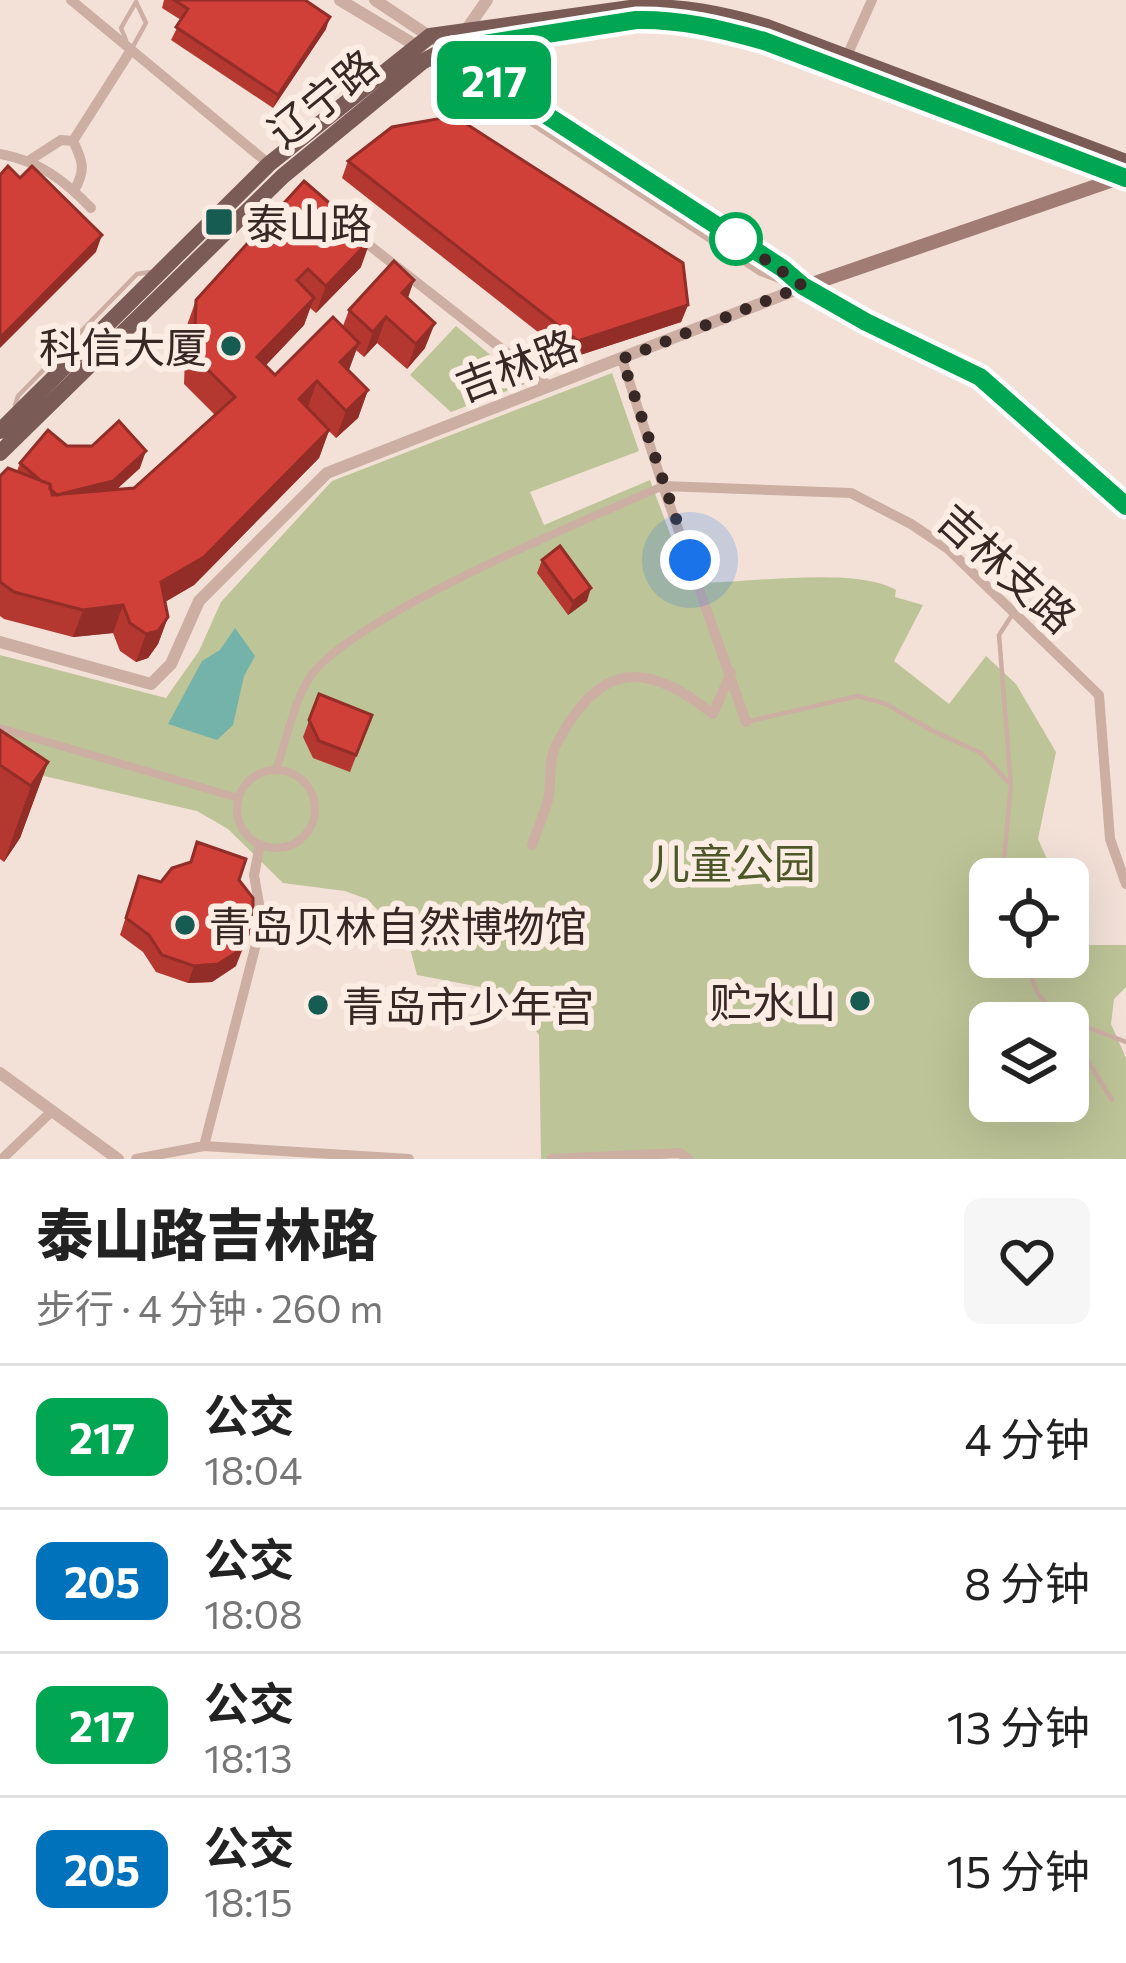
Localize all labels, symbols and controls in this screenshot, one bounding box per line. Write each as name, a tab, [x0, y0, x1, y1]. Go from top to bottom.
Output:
street label: 辽宁路	[257, 37, 387, 157]
line badge: 217	[425, 41, 563, 119]
text: 217	[461, 54, 527, 106]
place label: 泰山路	[246, 196, 372, 248]
marker: 泰山路	[203, 206, 235, 238]
unlabelled marker	[711, 214, 761, 264]
street label: 吉林路	[448, 317, 584, 411]
place label: 科信大厦	[39, 320, 207, 372]
marker: 科信大厦	[218, 333, 244, 359]
street label: 吉林支路	[928, 491, 1088, 643]
your location	[660, 530, 720, 590]
park label: 儿童公园	[648, 836, 816, 888]
map controls	[969, 858, 1089, 1122]
button: locate	[969, 858, 1089, 978]
place label: 青岛贝林自然博物馆	[209, 899, 587, 951]
marker: 青岛贝林自然博物馆	[172, 912, 198, 938]
place label: 贮水山	[710, 975, 836, 1027]
place label: 青岛市少年宫	[342, 979, 594, 1031]
marker: 贮水山	[847, 988, 873, 1014]
marker: 青岛市少年宫	[305, 992, 331, 1018]
button: layers	[969, 1002, 1089, 1122]
text: 泰山路吉林路	[36, 1198, 378, 1268]
button: heart	[964, 1198, 1090, 1324]
text: 步行 · 4 分钟 · 260 m	[36, 1283, 383, 1331]
text: 公交	[204, 1386, 294, 1441]
text: 4 分钟	[964, 1410, 1090, 1465]
text: 217	[69, 1411, 135, 1463]
text: 18:04	[204, 1445, 302, 1493]
text: 公交	[204, 1530, 294, 1585]
text: 8 分钟	[964, 1554, 1090, 1609]
text: 205	[64, 1555, 140, 1607]
text: 18:08	[204, 1589, 303, 1637]
text: 公交	[204, 1674, 294, 1729]
text: 13 分钟	[946, 1698, 1090, 1753]
text: 217	[69, 1699, 135, 1751]
text: 18:13	[204, 1733, 292, 1781]
text: 公交	[204, 1818, 294, 1873]
text: 15 分钟	[946, 1842, 1090, 1897]
text: 205	[64, 1843, 140, 1895]
text: 18:15	[204, 1877, 293, 1925]

